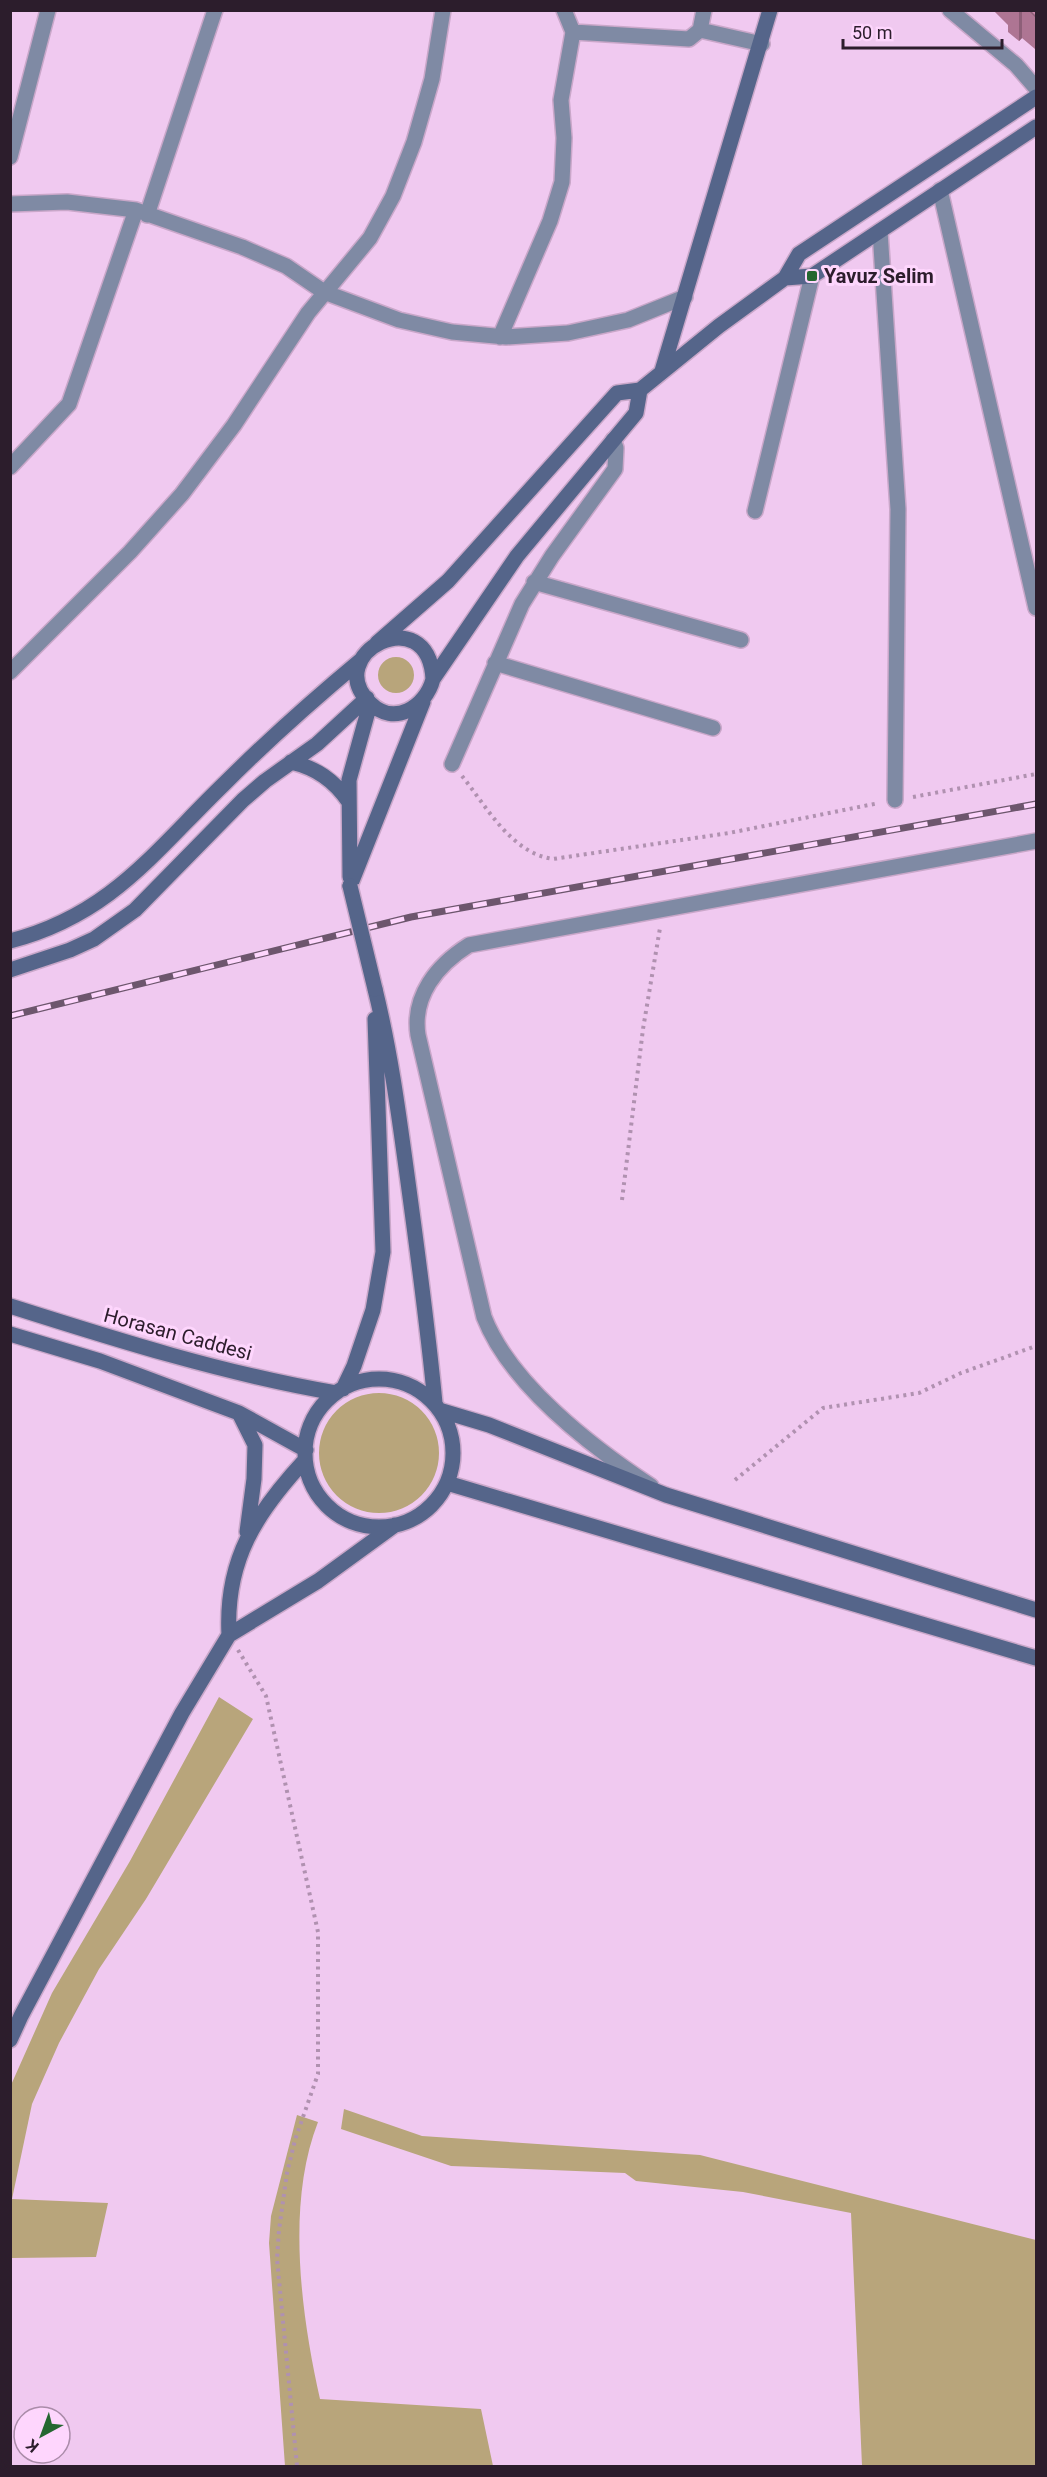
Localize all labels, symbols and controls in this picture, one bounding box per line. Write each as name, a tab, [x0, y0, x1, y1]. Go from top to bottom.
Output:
scale bar	[843, 12, 1002, 50]
text: 50 m	[852, 22, 892, 43]
place label: Yavuz Selim	[824, 264, 934, 288]
marker: Yavuz Selim	[805, 269, 819, 283]
street label: Horasan Caddesi	[101, 1303, 255, 1365]
north arrow	[12, 2405, 72, 2465]
text: K	[22, 2435, 43, 2456]

